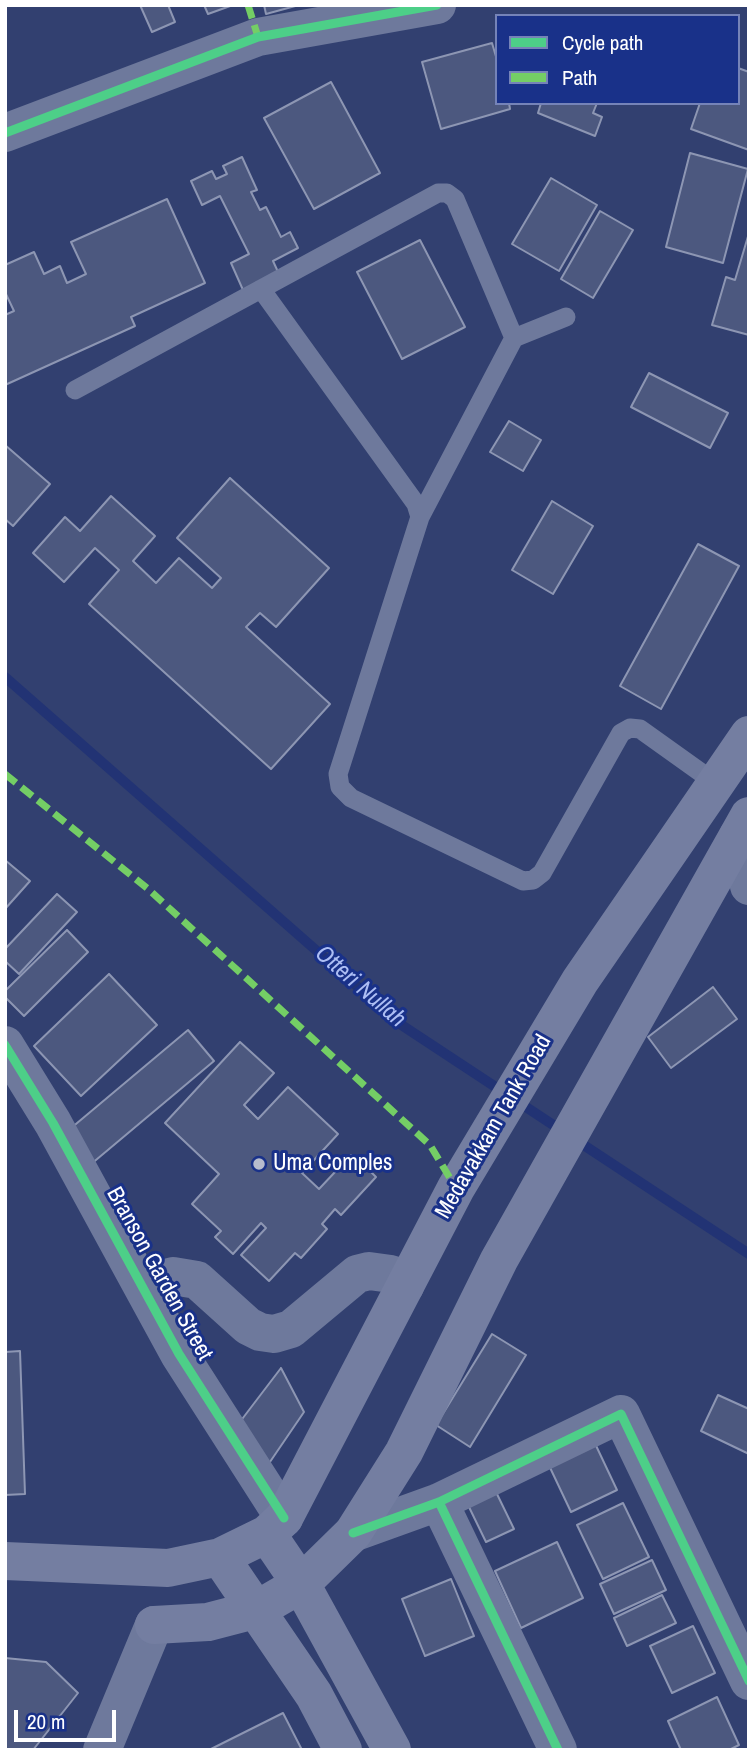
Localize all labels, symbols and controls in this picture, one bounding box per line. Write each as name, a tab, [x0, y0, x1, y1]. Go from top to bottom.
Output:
legend	[495, 14, 740, 105]
text: Cycle path	[562, 28, 643, 57]
text: Path	[562, 63, 597, 92]
water label: Otteri Nullah	[309, 940, 411, 1034]
street label: Medavakkam Tank Road	[430, 1030, 558, 1224]
place label: Uma Comples	[273, 1150, 392, 1178]
marker: Uma Comples	[251, 1156, 267, 1172]
street label: Branson Garden Street	[100, 1182, 218, 1366]
scale bar	[18, 1696, 119, 1740]
text: 20 m	[27, 1707, 65, 1736]

